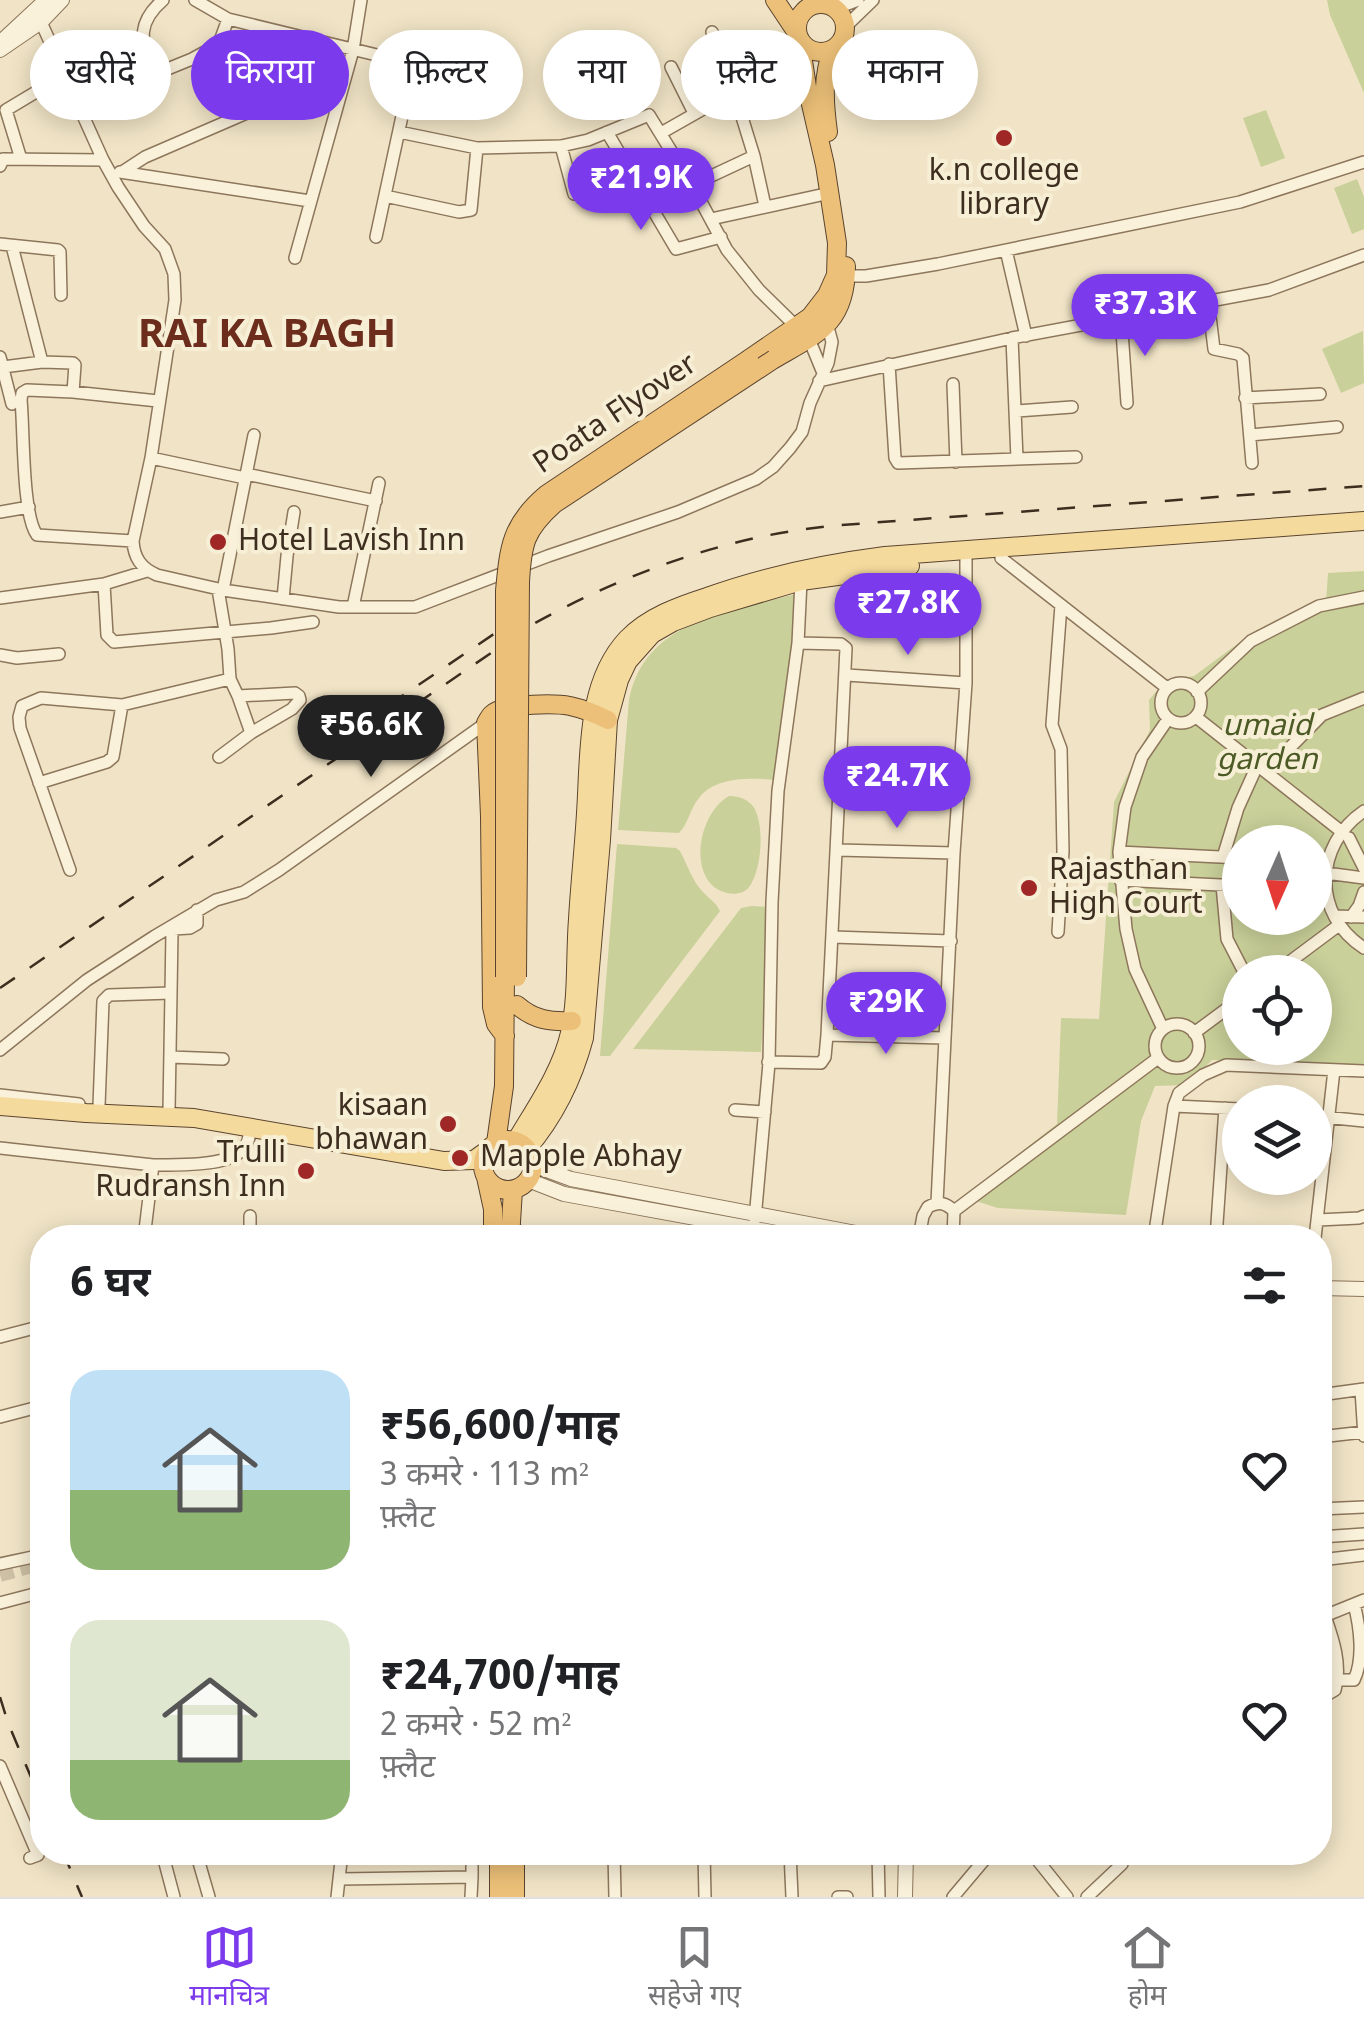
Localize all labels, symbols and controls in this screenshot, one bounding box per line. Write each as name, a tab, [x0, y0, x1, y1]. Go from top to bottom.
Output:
chip: खरीदें	[30, 30, 171, 120]
chip: किराया	[191, 30, 349, 120]
chip: फ़िल्टर	[369, 30, 523, 120]
chip: नया	[543, 30, 661, 120]
chip: फ़्लैट	[681, 30, 812, 120]
chip: मकान	[832, 30, 978, 120]
marker: k.n college library	[993, 127, 1015, 149]
pin: ₹21.9K	[560, 148, 722, 233]
place label: k.n college library	[929, 153, 1079, 226]
text: ₹21.9K	[589, 159, 693, 201]
pin: ₹37.3K	[1064, 274, 1226, 359]
text: ₹37.3K	[1093, 285, 1197, 327]
district label: RAI KA BAGH	[138, 311, 396, 363]
street label: Poata Flyover	[527, 346, 705, 484]
place label: Hotel Lavish Inn	[238, 523, 465, 562]
marker: Hotel Lavish Inn	[207, 531, 229, 553]
pin: ₹27.8K	[827, 573, 989, 658]
text: ₹27.8K	[856, 584, 960, 626]
pin: ₹56.6K	[290, 695, 452, 780]
text: ₹56.6K	[319, 706, 423, 748]
park label: umaid garden	[1217, 708, 1319, 781]
pin: ₹24.7K	[816, 746, 978, 831]
text: ₹24.7K	[845, 757, 949, 799]
north arrow	[1222, 825, 1332, 935]
map controls	[1222, 825, 1332, 1195]
place label: Rajasthan High Court	[1049, 852, 1203, 925]
marker: Rajasthan High Court	[1018, 877, 1040, 899]
button: locate	[1222, 955, 1332, 1065]
pin: ₹29K	[827, 972, 945, 1057]
text: ₹29K	[848, 983, 924, 1025]
button: layers	[1222, 1085, 1332, 1195]
place label: kisaan bhawan	[315, 1088, 428, 1161]
marker: kisaan bhawan	[437, 1113, 459, 1135]
place label: Trulli Rudransh Inn	[95, 1135, 286, 1208]
place label: Mapple Abhay	[480, 1139, 682, 1178]
marker: Mapple Abhay	[449, 1147, 471, 1169]
marker: Trulli Rudransh Inn	[295, 1160, 317, 1182]
text: 6 घर	[70, 1258, 150, 1313]
icon: filters	[1237, 1258, 1292, 1313]
text: ₹56,600/माह	[380, 1401, 619, 1456]
icon: home	[150, 1410, 270, 1530]
icon: heart	[1237, 1443, 1292, 1498]
text: 3 कमरे · 113 m²	[380, 1456, 589, 1498]
text: फ़्लैट	[380, 1498, 435, 1540]
text: ₹24,700/माह	[380, 1651, 619, 1706]
icon: home	[150, 1660, 270, 1780]
icon: heart	[1237, 1693, 1292, 1748]
text: 2 कमरे · 52 m²	[380, 1706, 571, 1748]
text: फ़्लैट	[380, 1748, 435, 1790]
tab: मानचित्र	[189, 1920, 269, 2016]
tab: सहेजे गए	[648, 1920, 741, 2016]
tab: होम	[1120, 1920, 1175, 2016]

